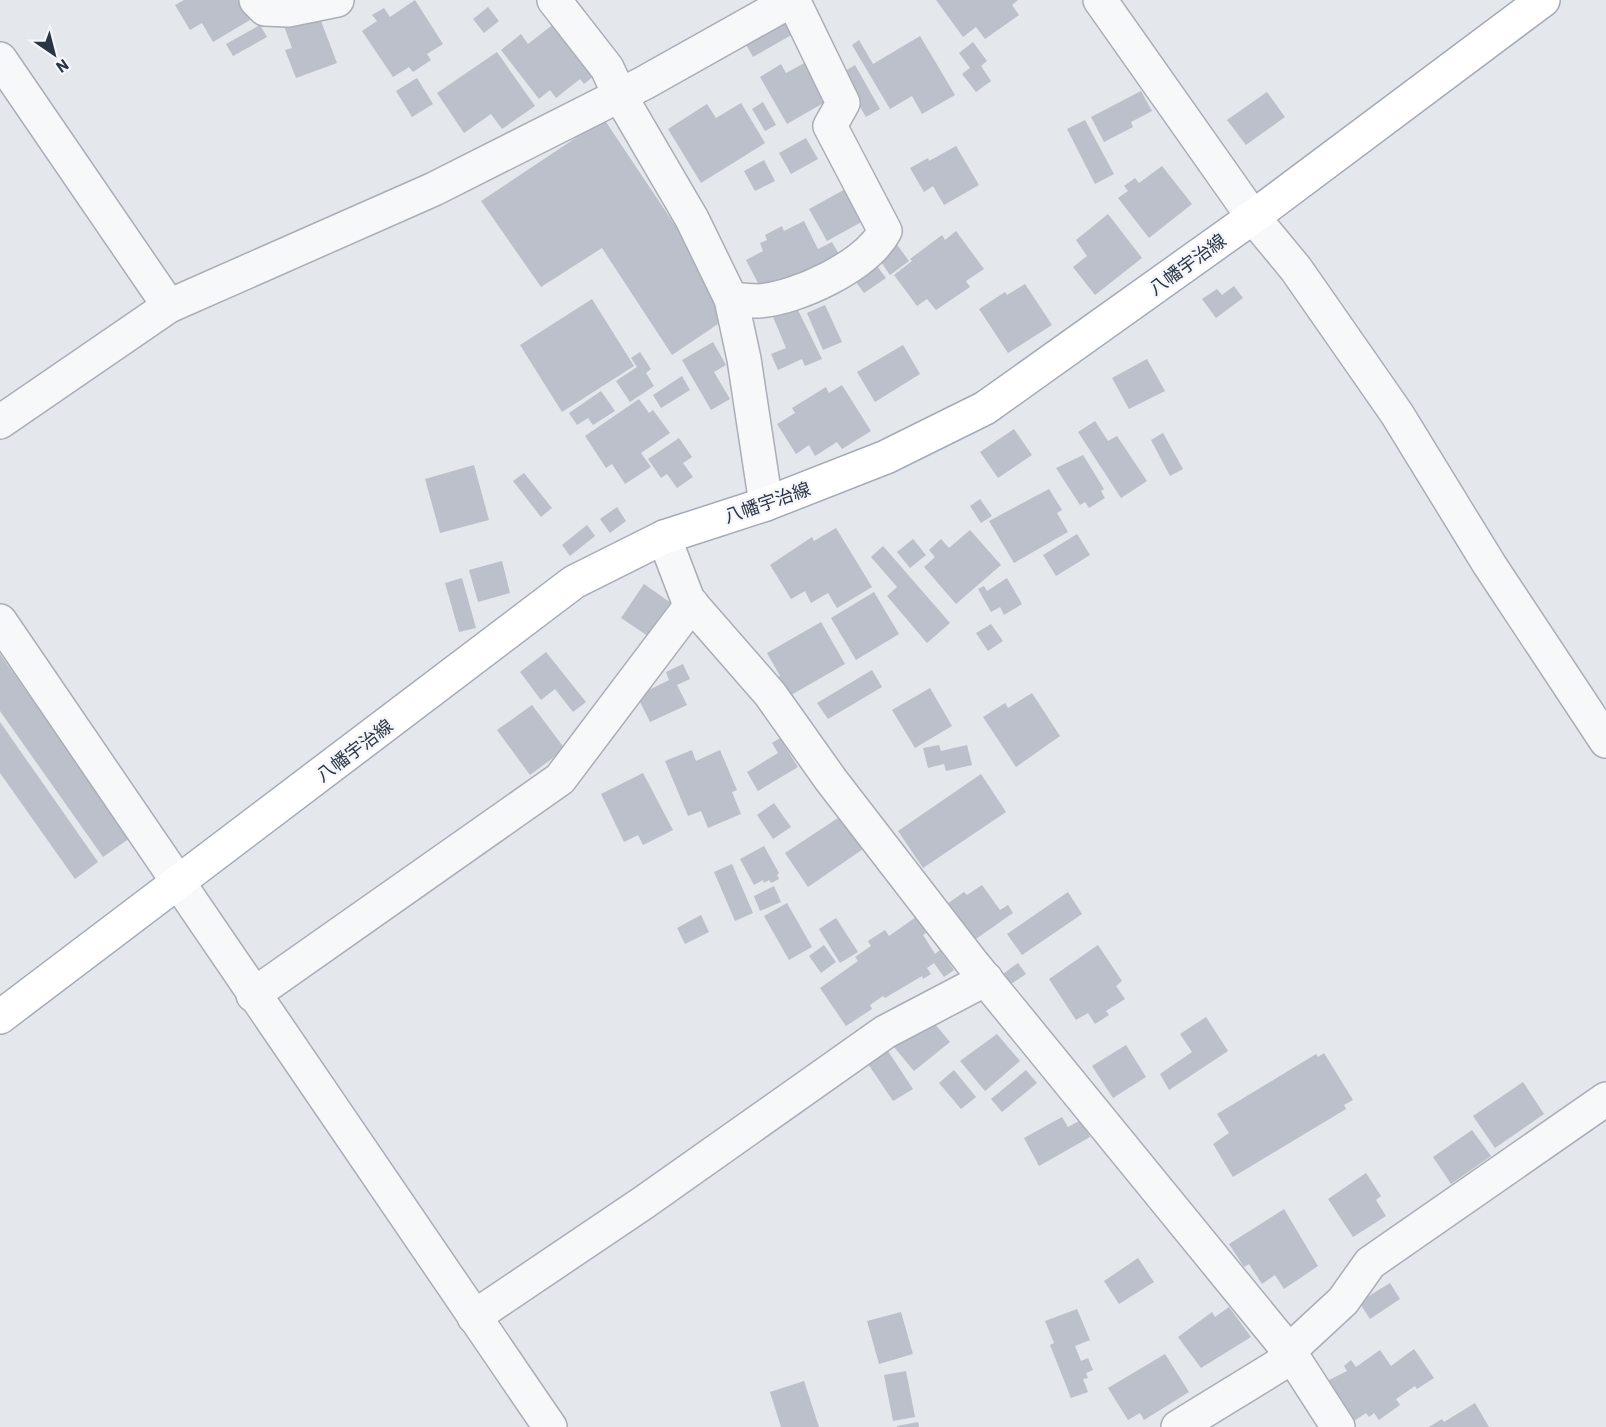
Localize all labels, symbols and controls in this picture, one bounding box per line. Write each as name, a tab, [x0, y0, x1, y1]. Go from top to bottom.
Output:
north arrow	[24, 24, 84, 84]
text: N	[53, 56, 73, 78]
street label: 八幡宇治線	[1144, 229, 1230, 299]
street label: 八幡宇治線	[721, 477, 813, 527]
street label: 八幡宇治線	[311, 714, 397, 786]

